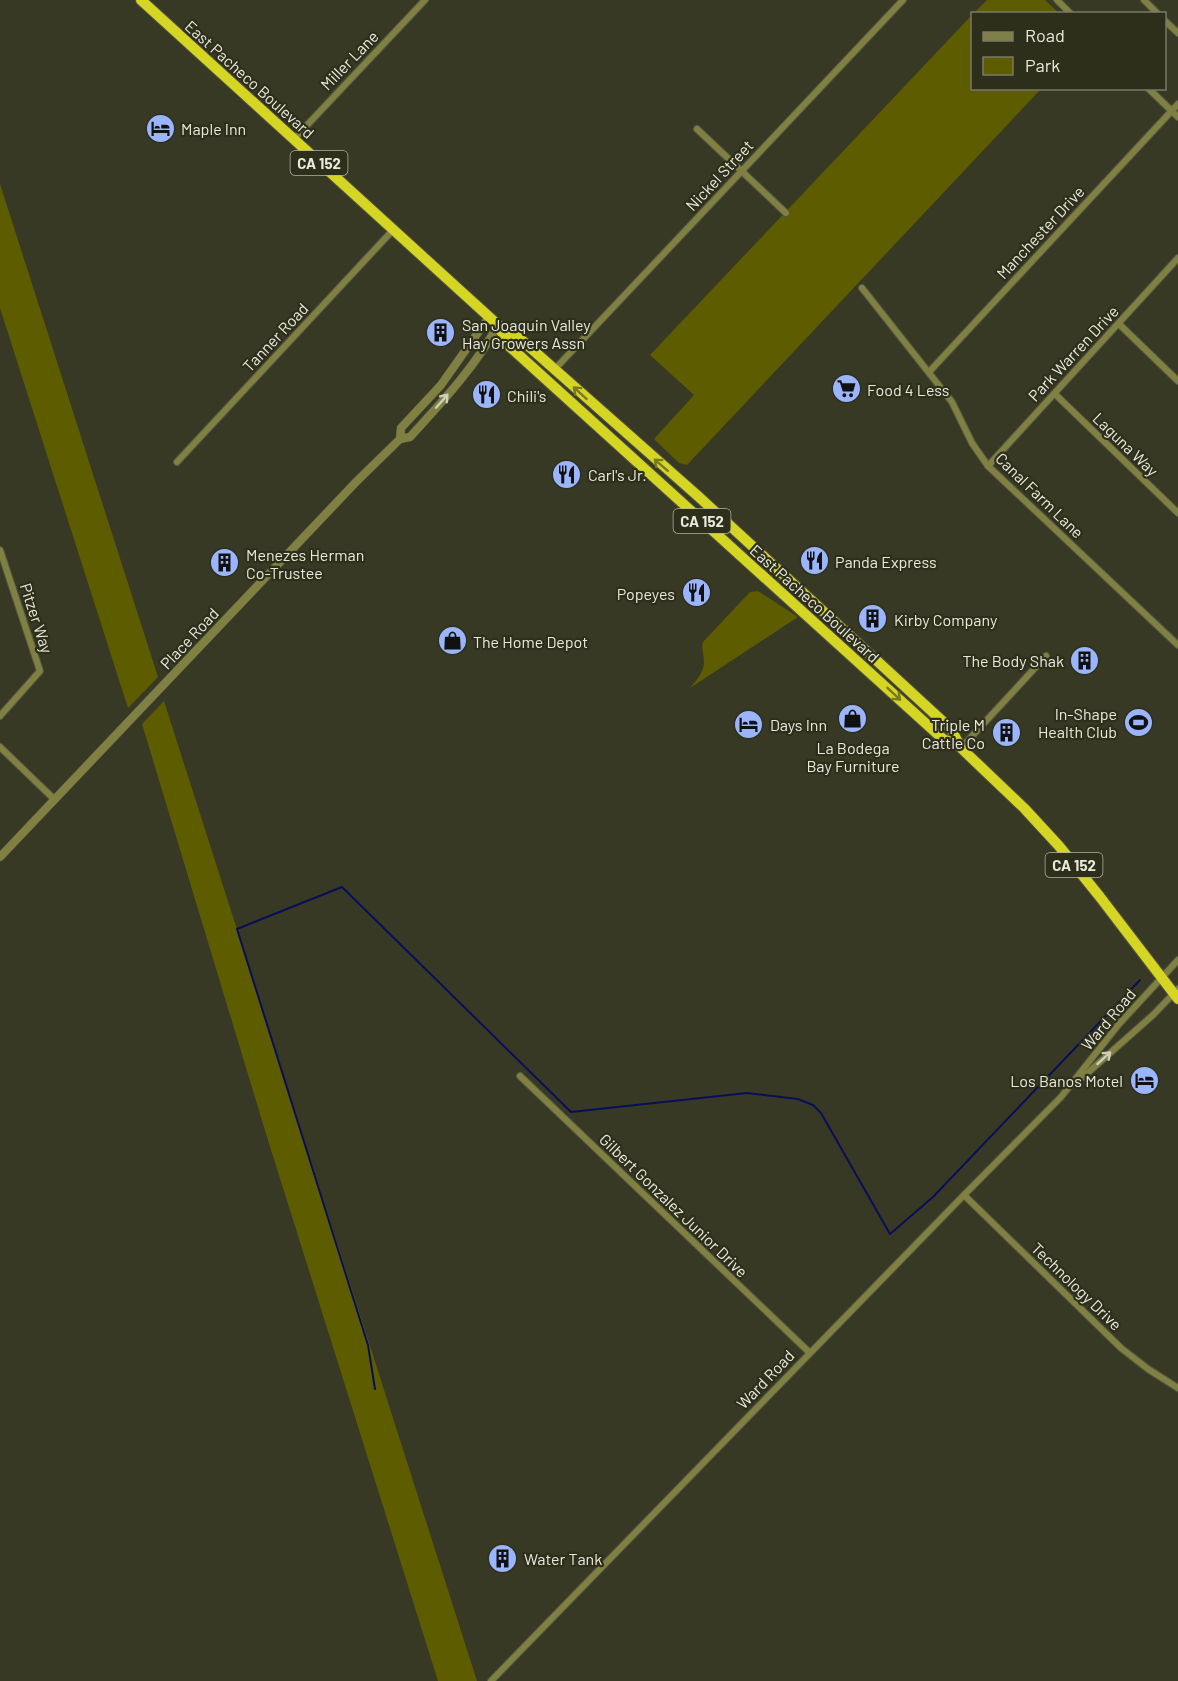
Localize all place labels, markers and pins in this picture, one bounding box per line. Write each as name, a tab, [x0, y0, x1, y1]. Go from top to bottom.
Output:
hotel icon: Maple Inn	[144, 112, 176, 144]
place label: Maple Inn	[181, 119, 246, 138]
place label: San Joaquin Valley Hay Growers Assn	[462, 315, 591, 352]
building icon: San Joaquin Valley Hay Growers Assn	[425, 317, 457, 349]
supermarket icon: Food 4 Less	[830, 373, 862, 405]
restaurant icon: Chili's	[470, 379, 502, 411]
place label: Food 4 Less	[867, 380, 949, 399]
place label: Chili's	[507, 386, 547, 405]
restaurant icon: Carl's Jr.	[551, 458, 583, 490]
place label: Carl's Jr.	[588, 465, 647, 484]
place label: Menezes Herman Co-Trustee	[246, 545, 364, 582]
restaurant icon: Panda Express	[798, 545, 830, 577]
building icon: Menezes Herman Co-Trustee	[209, 547, 241, 579]
place label: Panda Express	[835, 552, 937, 571]
restaurant icon: Popeyes	[680, 577, 712, 609]
place label: Popeyes	[617, 584, 675, 603]
building icon: Kirby Company	[857, 603, 889, 635]
place label: Kirby Company	[894, 610, 998, 629]
shop icon: The Home Depot	[436, 625, 468, 657]
place label: The Home Depot	[473, 632, 588, 651]
building icon: The Body Shak	[1069, 644, 1101, 676]
place label: The Body Shak	[962, 651, 1064, 670]
shop icon: La Bodega Bay Furniture	[837, 703, 869, 735]
place label: In-Shape Health Club	[1038, 704, 1117, 741]
sports icon: In-Shape Health Club	[1122, 706, 1154, 738]
hotel icon: Days Inn	[733, 708, 765, 740]
place label: Days Inn	[770, 715, 827, 734]
place label: Triple M Cattle Co	[922, 715, 985, 752]
building icon: Triple M Cattle Co	[990, 717, 1022, 749]
place label: La Bodega Bay Furniture	[806, 738, 900, 775]
hotel icon: Los Banos Motel	[1128, 1064, 1160, 1096]
place label: Los Banos Motel	[1010, 1071, 1123, 1090]
building icon: Water Tank	[487, 1542, 519, 1574]
place label: Water Tank	[524, 1549, 602, 1568]

